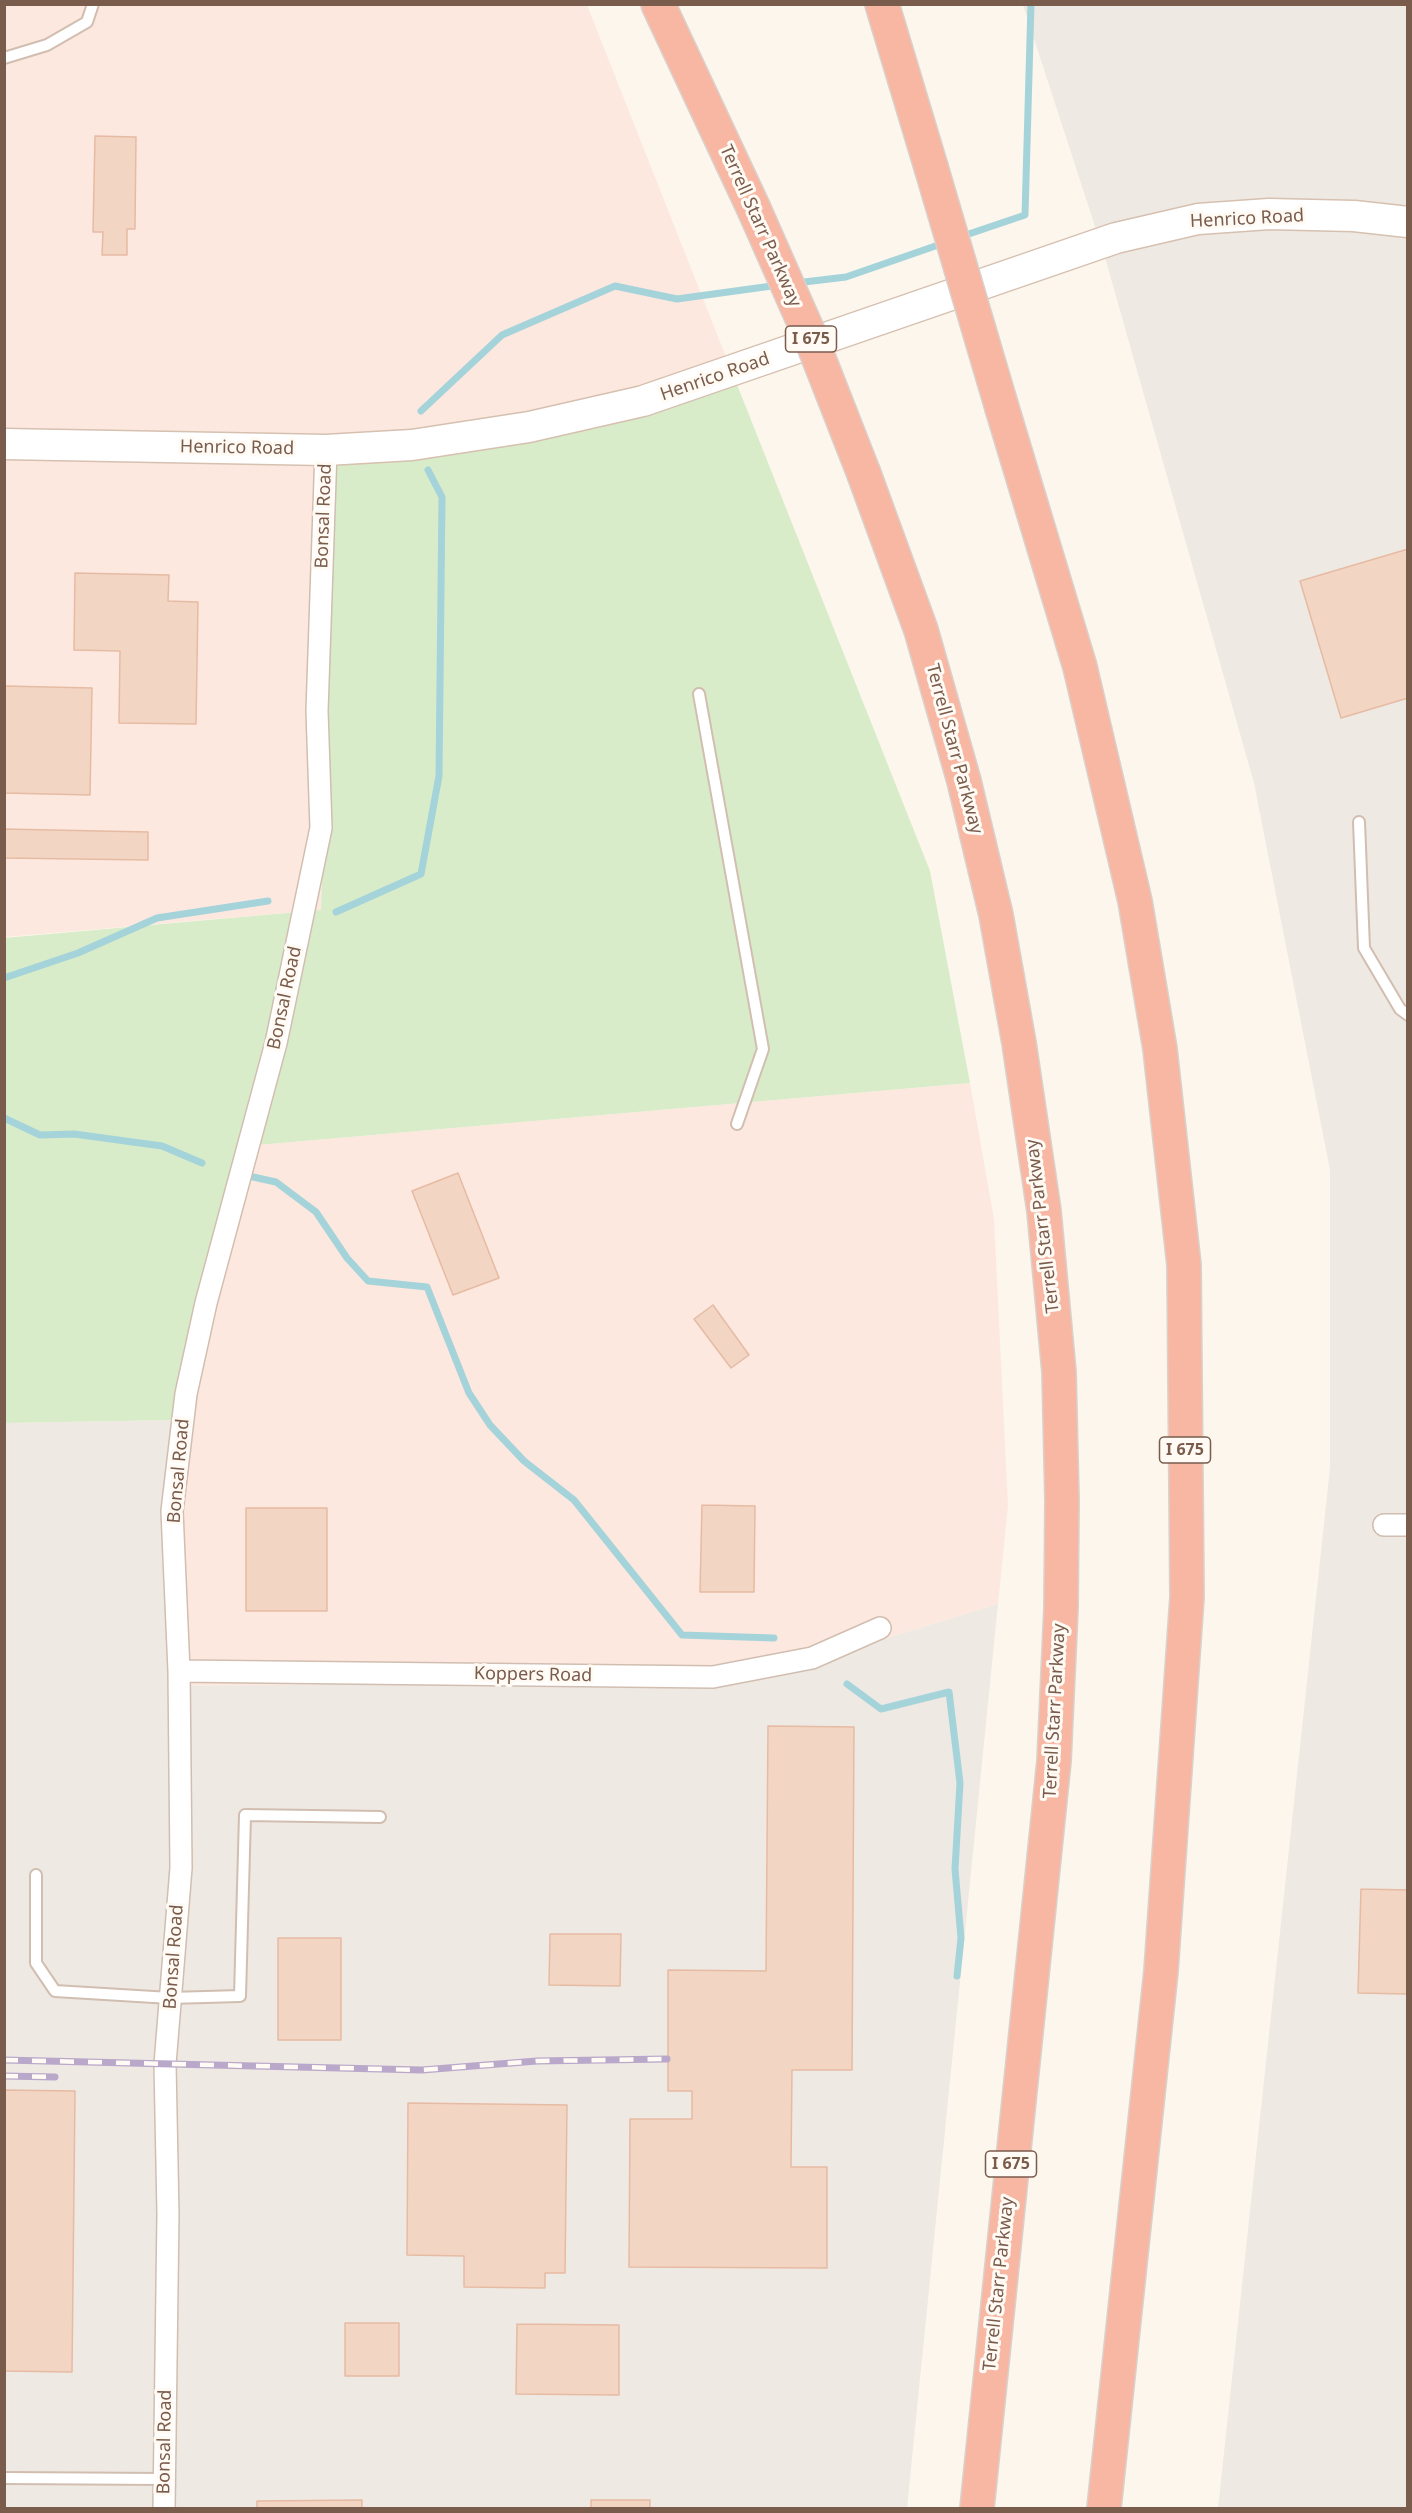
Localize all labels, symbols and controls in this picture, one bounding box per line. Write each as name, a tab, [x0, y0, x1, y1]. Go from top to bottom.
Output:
street label: Terrell Starr Parkway	[715, 142, 805, 310]
street label: Henrico Road	[1189, 205, 1305, 233]
road number: I 675	[786, 326, 836, 352]
street label: Henrico Road	[658, 348, 772, 406]
street label: Henrico Road	[180, 436, 294, 460]
street label: Bonsal Road	[311, 463, 337, 569]
street label: Terrell Starr Parkway	[921, 662, 987, 836]
street label: Bonsal Road	[264, 944, 306, 1052]
street label: Terrell Starr Parkway	[1022, 1138, 1064, 1314]
street label: Bonsal Road	[164, 1418, 194, 1524]
road number: I 675	[1160, 1437, 1210, 1463]
street label: Terrell Starr Parkway	[1040, 1623, 1070, 1799]
street label: Koppers Road	[474, 1663, 592, 1687]
street label: Bonsal Road	[160, 1904, 188, 2010]
road number: I 675	[986, 2151, 1036, 2177]
street label: Terrell Starr Parkway	[979, 2196, 1019, 2372]
street label: Bonsal Road	[153, 2389, 177, 2495]

